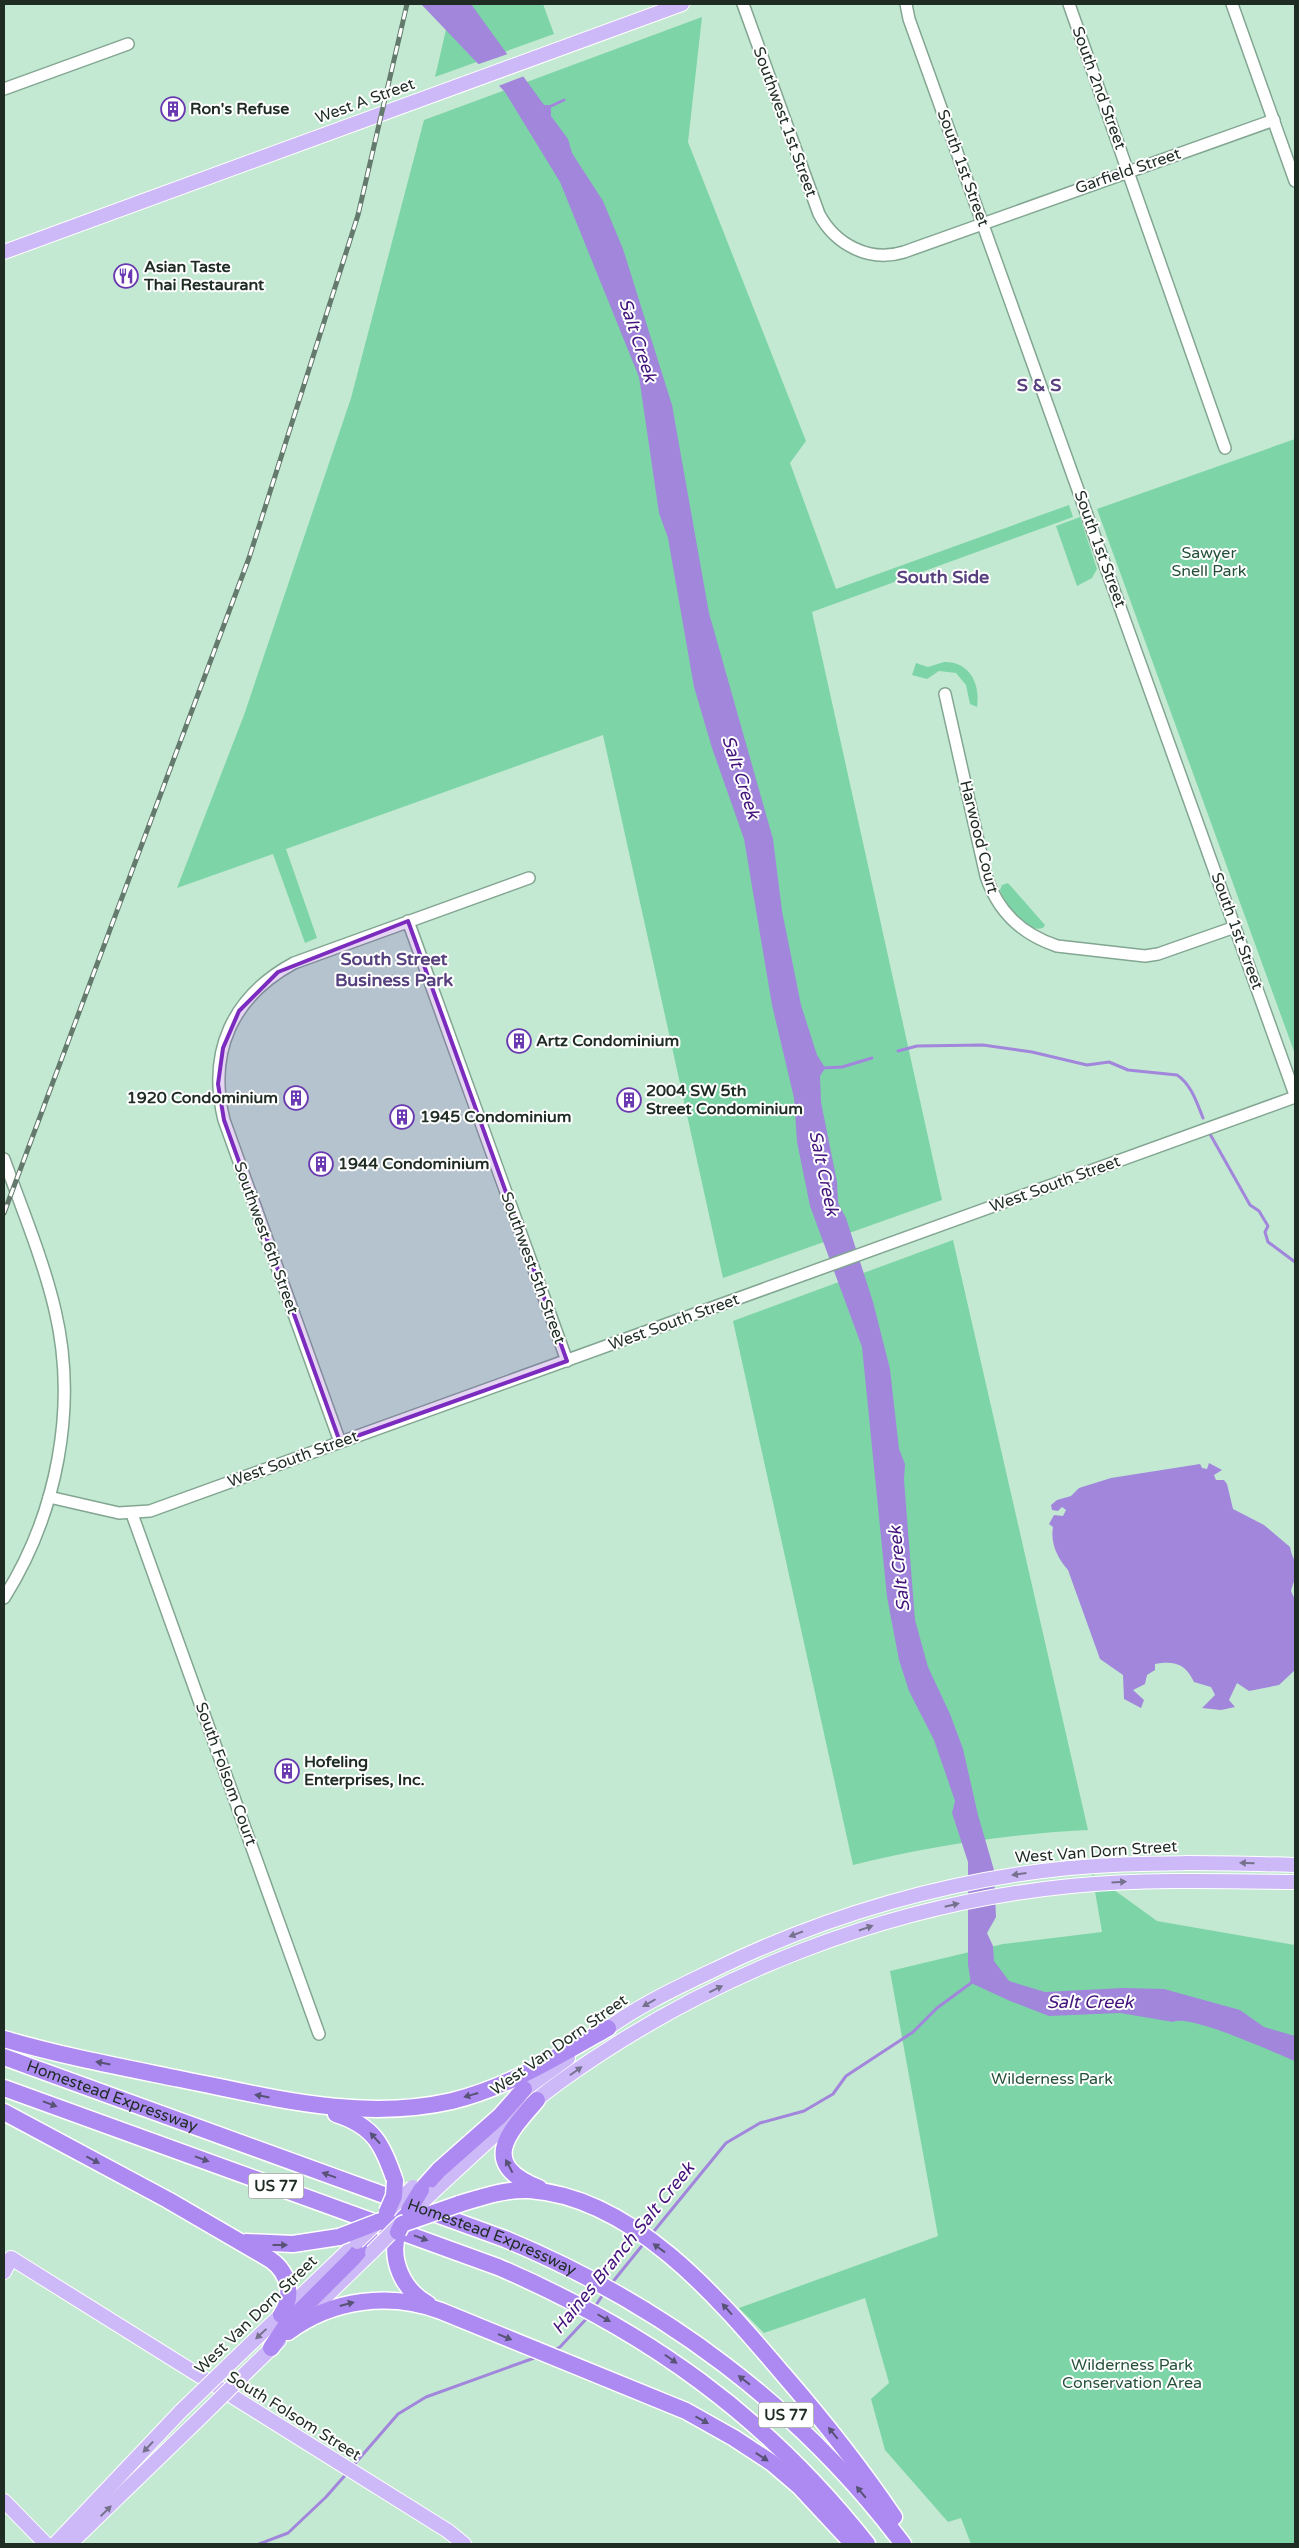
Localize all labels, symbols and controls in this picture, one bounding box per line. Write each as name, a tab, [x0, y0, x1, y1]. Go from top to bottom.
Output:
street label: South 2nd Street	[1068, 24, 1130, 152]
street label: Southwest 1st Street	[749, 44, 821, 200]
street label: West A Street	[313, 74, 417, 128]
building icon: Ron's Refuse	[160, 96, 186, 122]
place label: Ron's Refuse	[190, 99, 289, 119]
street label: South 1st Street	[933, 107, 993, 229]
street label: Garfield Street	[1073, 144, 1183, 198]
place label: Asian Taste Thai Restaurant	[143, 257, 265, 295]
restaurant icon: Asian Taste Thai Restaurant	[113, 263, 139, 289]
water label: Salt Creek	[614, 295, 662, 386]
district label: S & S	[1017, 374, 1061, 396]
street label: South 1st Street	[1070, 488, 1130, 610]
park label: Sawyer Snell Park	[1172, 543, 1247, 581]
district label: South Side	[897, 566, 989, 588]
water label: Salt Creek	[717, 732, 765, 823]
street label: Harwood Court	[955, 778, 1003, 896]
street label: South 1st Street	[1207, 870, 1267, 992]
district label: South Street Business Park	[335, 948, 453, 991]
building icon: Artz Condominium	[506, 1028, 532, 1054]
place label: Artz Condominium	[536, 1031, 679, 1051]
place label: 2004 SW 5th Street Condominium	[646, 1081, 803, 1119]
building icon: 1920 Condominium	[283, 1085, 309, 1111]
building icon: 2004 SW 5th Street Condominium	[616, 1087, 642, 1113]
place label: 1920 Condominium	[127, 1088, 278, 1108]
building icon: 1945 Condominium	[389, 1104, 415, 1130]
place label: 1945 Condominium	[420, 1107, 571, 1127]
water label: Salt Creek	[804, 1128, 844, 1219]
building icon: 1944 Condominium	[308, 1151, 334, 1177]
street label: West South Street	[987, 1151, 1123, 1217]
place label: 1944 Condominium	[338, 1154, 489, 1174]
street label: Southwest 6th Street	[229, 1159, 303, 1317]
street label: Southwest 5th Street	[496, 1189, 570, 1347]
street label: West South Street	[606, 1289, 742, 1355]
street label: West South Street	[225, 1426, 361, 1492]
water label: Salt Creek	[883, 1524, 914, 1613]
street label: South Folsom Court	[191, 1700, 261, 1848]
place label: Hofeling Enterprises, Inc.	[304, 1752, 425, 1790]
building icon: Hofeling Enterprises, Inc.	[274, 1758, 300, 1784]
street label: West Van Dorn Street	[1014, 1836, 1178, 1868]
one-way arrow	[1238, 1859, 1254, 1867]
one-way arrow	[1011, 1870, 1027, 1878]
one-way arrow	[1111, 1878, 1127, 1886]
one-way arrow	[944, 1901, 959, 1909]
one-way arrow	[859, 1924, 874, 1931]
one-way arrow	[788, 1930, 803, 1938]
one-way arrow	[709, 1985, 723, 1993]
street label: West Van Dorn Street	[487, 1990, 631, 2100]
water label: Salt Creek	[1047, 1991, 1134, 2013]
one-way arrow	[643, 1999, 656, 2008]
street label: Homestead Expressway	[24, 2056, 201, 2137]
one-way arrow	[94, 2059, 110, 2067]
one-way arrow	[569, 2066, 583, 2076]
park label: Wilderness Park	[991, 2069, 1113, 2089]
one-way arrow	[254, 2092, 270, 2100]
one-way arrow	[463, 2092, 478, 2100]
one-way arrow	[42, 2101, 57, 2108]
one-way arrow	[369, 2132, 381, 2144]
one-way arrow	[86, 2156, 100, 2164]
one-way arrow	[195, 2156, 210, 2163]
water label: Haines Branch Salt Creek	[547, 2157, 700, 2338]
one-way arrow	[505, 2158, 513, 2173]
one-way arrow	[321, 2171, 336, 2179]
road number: US 77	[248, 2174, 304, 2198]
street label: Homestead Expressway	[404, 2194, 580, 2280]
one-way arrow	[414, 2234, 429, 2242]
one-way arrow	[272, 2241, 288, 2249]
one-way arrow	[653, 2243, 666, 2253]
street label: West Van Dorn Street	[191, 2251, 321, 2379]
one-way arrow	[340, 2300, 355, 2308]
one-way arrow	[722, 2303, 733, 2316]
one-way arrow	[598, 2313, 611, 2322]
one-way arrow	[255, 2328, 267, 2340]
one-way arrow	[498, 2333, 513, 2341]
one-way arrow	[664, 2354, 677, 2364]
park label: Wilderness Park Conservation Area	[1062, 2355, 1202, 2393]
street label: South Folsom Street	[223, 2367, 365, 2465]
one-way arrow	[738, 2375, 751, 2385]
road number: US 77	[758, 2402, 814, 2428]
one-way arrow	[695, 2416, 708, 2425]
one-way arrow	[827, 2427, 838, 2440]
one-way arrow	[142, 2440, 154, 2452]
one-way arrow	[756, 2452, 769, 2461]
one-way arrow	[856, 2486, 867, 2499]
one-way arrow	[99, 2505, 111, 2517]

